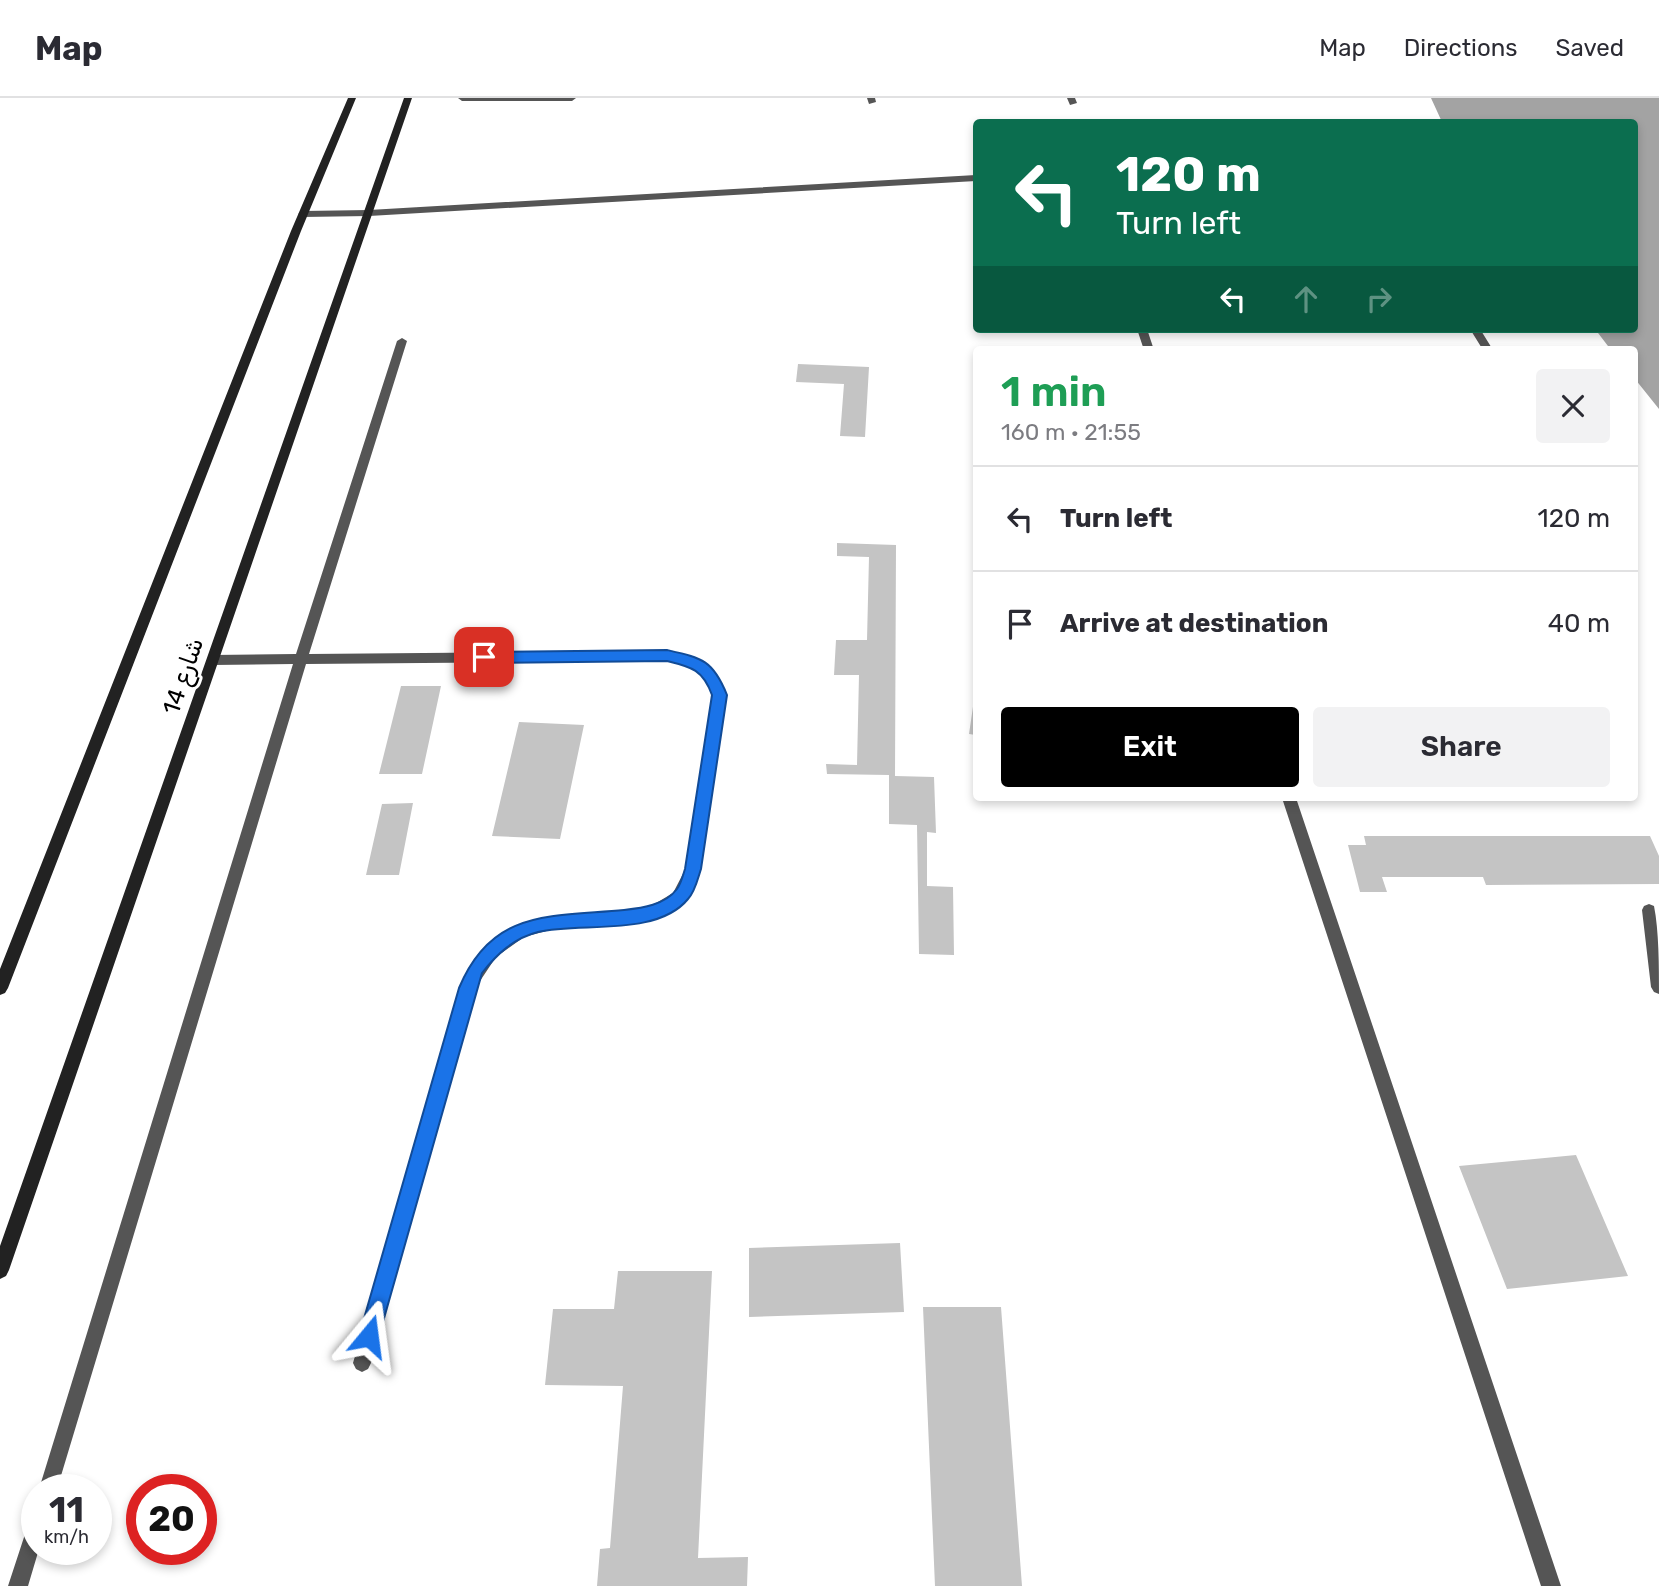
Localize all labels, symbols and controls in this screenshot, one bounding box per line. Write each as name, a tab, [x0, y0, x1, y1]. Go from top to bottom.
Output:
text: Map	[35, 29, 103, 68]
text: Map	[1319, 34, 1366, 62]
text: Directions	[1404, 34, 1517, 62]
text: Saved	[1555, 34, 1624, 62]
text: 120 m	[1116, 145, 1261, 203]
icon: left	[1001, 147, 1092, 238]
text: Turn left	[1116, 204, 1241, 242]
icon: left	[1214, 280, 1252, 318]
icon: ahead	[1287, 280, 1325, 318]
icon: right	[1360, 280, 1398, 318]
text: 1 min	[1001, 367, 1107, 417]
button: close	[1536, 369, 1610, 443]
text: 160 m · 21:55	[1001, 418, 1141, 446]
icon: left	[1001, 500, 1039, 538]
text: Turn left	[1060, 503, 1172, 534]
text: 120 m	[1538, 503, 1610, 534]
icon: arrive	[1001, 605, 1039, 643]
text: Arrive at destination	[1060, 608, 1328, 639]
text: 40 m	[1548, 608, 1610, 639]
pin	[454, 627, 514, 687]
street label: شارع 14	[157, 634, 211, 719]
icon: arrive	[465, 638, 503, 676]
button: Exit	[1001, 707, 1299, 787]
button: Share	[1313, 707, 1610, 787]
position arrow	[332, 1299, 406, 1373]
speed limit sign: 20	[126, 1474, 217, 1565]
text: 11	[49, 1489, 84, 1531]
text: km/h	[44, 1526, 89, 1548]

